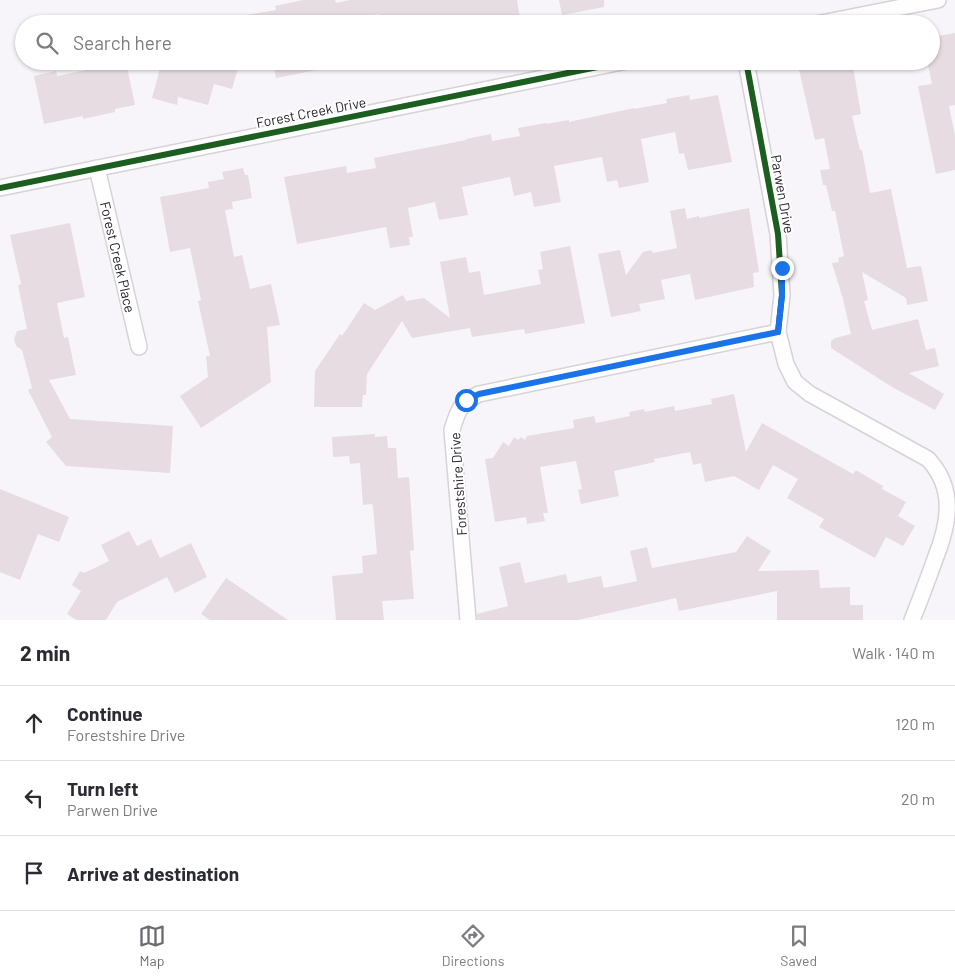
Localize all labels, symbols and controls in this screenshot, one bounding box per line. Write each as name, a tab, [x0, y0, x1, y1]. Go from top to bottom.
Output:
search box	[15, 15, 940, 70]
icon: search	[33, 29, 61, 57]
text: Search here	[73, 31, 172, 54]
street label: Forest Creek Drive	[255, 93, 367, 131]
street label: Parwen Drive	[768, 153, 798, 235]
street label: Forest Creek Place	[97, 200, 139, 314]
route end	[771, 257, 794, 280]
route start	[455, 389, 478, 412]
street label: Forestshire Drive	[446, 432, 470, 536]
text: 2 min	[20, 640, 70, 665]
text: Walk · 140 m	[852, 643, 935, 662]
text: Continue	[67, 702, 143, 725]
icon: ahead	[20, 709, 48, 737]
text: 120 m	[895, 714, 935, 733]
text: Forestshire Drive	[67, 725, 185, 744]
text: Turn left	[67, 777, 138, 800]
icon: left	[20, 784, 48, 812]
text: 20 m	[901, 789, 935, 808]
text: Parwen Drive	[67, 800, 158, 819]
icon: arrive	[20, 859, 48, 887]
text: Arrive at destination	[67, 862, 239, 885]
tab: Map	[138, 922, 166, 969]
tab: Directions	[442, 922, 504, 969]
tab: Saved	[780, 922, 817, 969]

